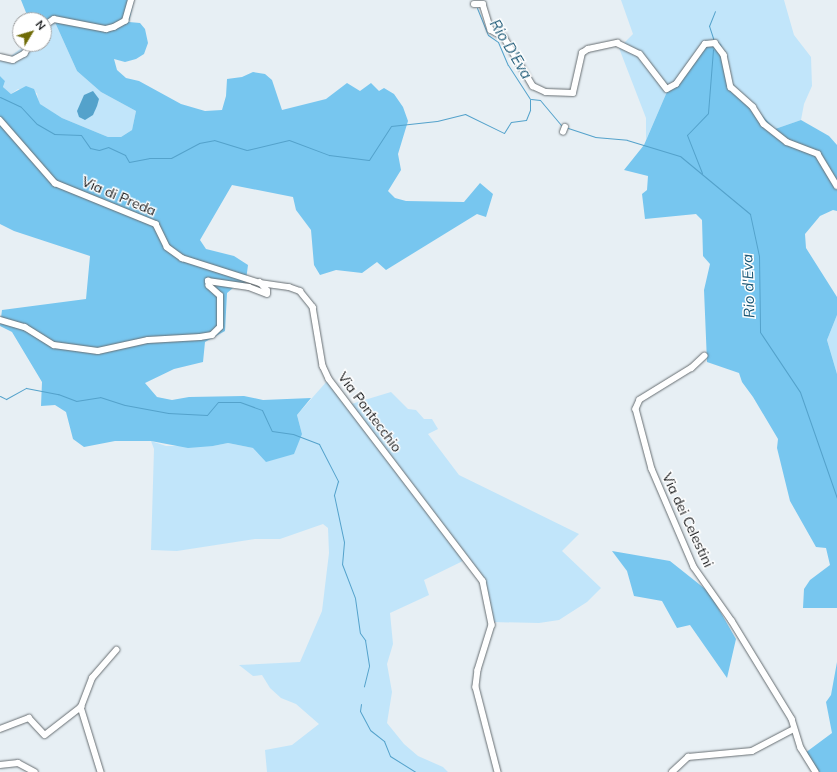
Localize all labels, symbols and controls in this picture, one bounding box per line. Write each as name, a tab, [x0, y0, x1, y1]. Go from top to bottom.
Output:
north arrow	[12, 12, 52, 52]
water label: Rio D'Eva	[486, 16, 536, 82]
text: N	[33, 18, 49, 33]
street label: Via di Preda	[79, 173, 159, 219]
water label: Rio d'Eva	[738, 254, 758, 318]
street label: Via Pontecchio	[334, 369, 406, 455]
street label: Via dei Celestini	[659, 470, 717, 570]

